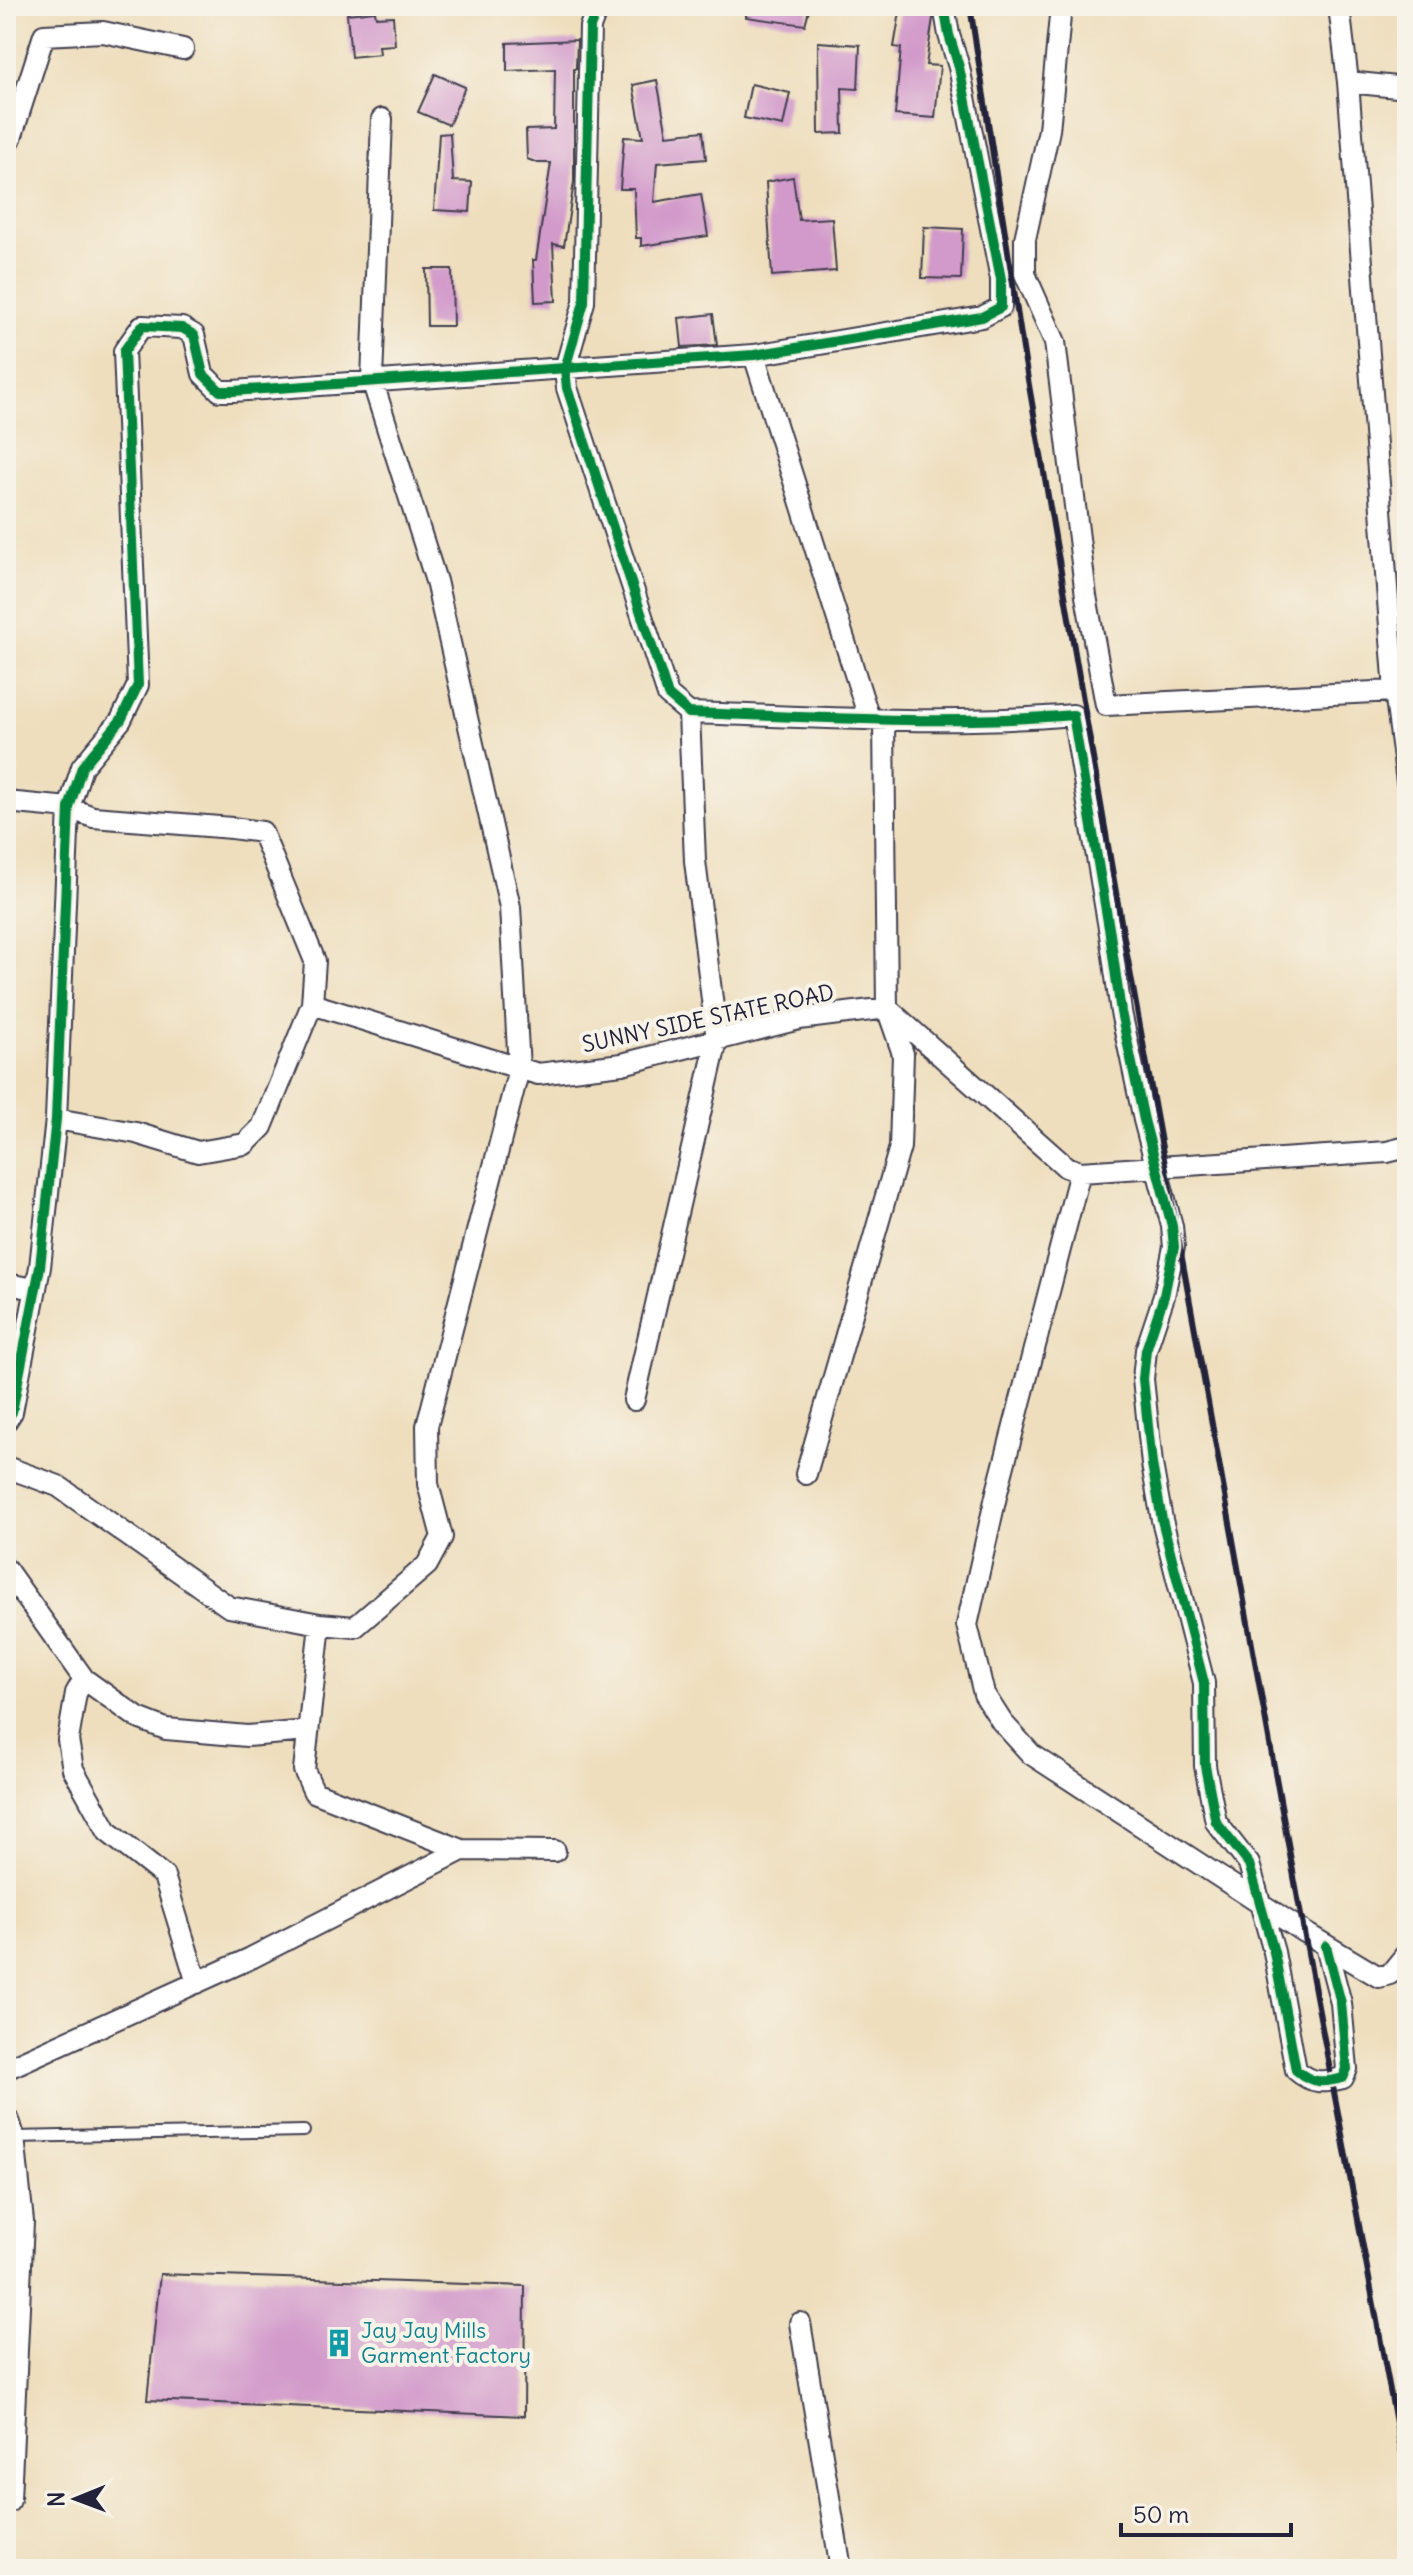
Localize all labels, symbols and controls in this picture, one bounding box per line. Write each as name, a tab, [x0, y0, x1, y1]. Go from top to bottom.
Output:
street label: SUNNY SIDE STATE ROAD	[579, 978, 837, 1058]
place label: Jay Jay Mills Garment Factory	[361, 2316, 531, 2369]
building icon: Jay Jay Mills Garment Factory	[324, 2328, 354, 2358]
north arrow	[36, 2459, 116, 2539]
scale bar	[1121, 2487, 1291, 2537]
text: N	[42, 2492, 70, 2507]
text: 50 m	[1133, 2499, 1189, 2529]

